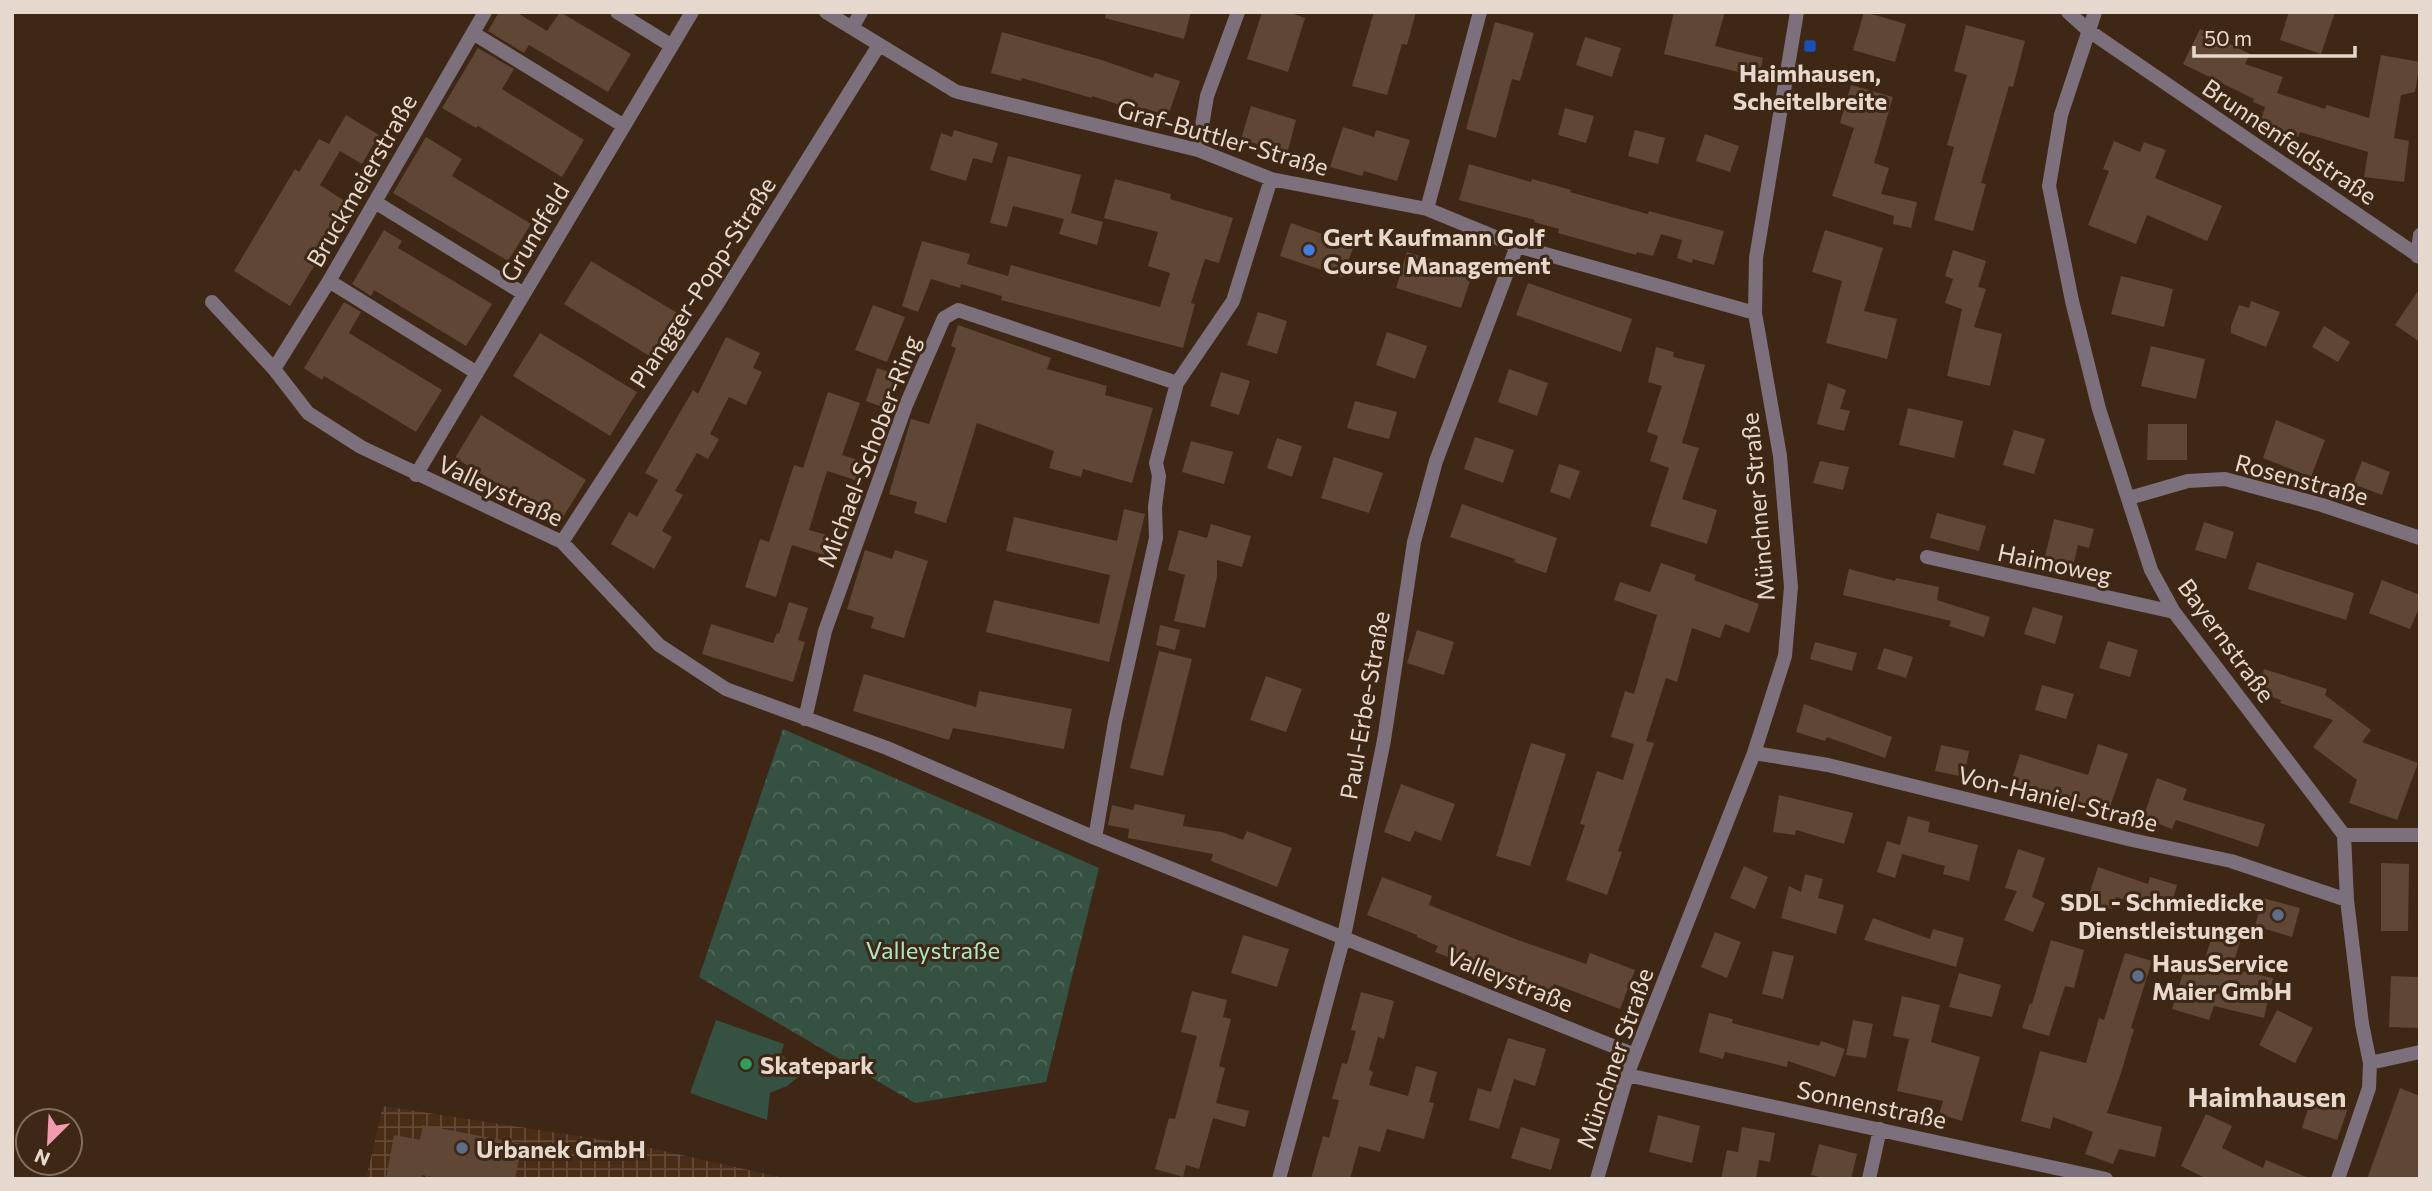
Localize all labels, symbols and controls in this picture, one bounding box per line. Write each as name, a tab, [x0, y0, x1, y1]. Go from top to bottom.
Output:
scale bar	[2194, 14, 2355, 58]
text: 50 m	[2204, 25, 2252, 50]
marker: Haimhausen, Scheitelbreite	[1802, 38, 1818, 54]
place label: Haimhausen, Scheitelbreite	[1733, 58, 1887, 115]
street label: Brunnenfeldstraße	[2197, 72, 2383, 210]
street label: Bruckmeierstraße	[300, 88, 422, 272]
street label: Graf-Buttler-Straße	[1114, 93, 1332, 181]
street label: Plangger-Popp-Straße	[623, 171, 781, 393]
street label: Grundfeld	[493, 178, 575, 286]
place label: Gert Kaufmann Golf Course Management	[1323, 222, 1551, 279]
marker: Gert Kaufmann Golf Course Management	[1301, 242, 1317, 258]
street label: Michael-Schober-Ring	[810, 331, 926, 571]
street label: Münchner Straße	[1734, 412, 1780, 602]
street label: Rosenstraße	[2232, 447, 2372, 511]
street label: Valleystraße	[434, 448, 568, 532]
street label: Haimoweg	[1995, 537, 2115, 589]
street label: Bayernstraße	[2172, 573, 2282, 707]
street label: Paul-Erbe-Straße	[1333, 608, 1395, 802]
street label: Von-Haniel-Straße	[1955, 759, 2161, 837]
place label: SDL - Schmiedicke Dienstleistungen	[2060, 887, 2264, 944]
marker: SDL - Schmiedicke Dienstleistungen	[2270, 907, 2286, 923]
park label: Valleystraße	[866, 935, 1000, 964]
street label: Valleystraße	[1442, 940, 1578, 1018]
place label: HausService Maier GmbH	[2152, 948, 2292, 1005]
street label: Münchner Straße	[1570, 964, 1658, 1152]
marker: HausService Maier GmbH	[2130, 968, 2146, 984]
place label: Skatepark	[760, 1050, 874, 1079]
marker: Skatepark	[738, 1056, 754, 1072]
street label: Sonnenstraße	[1795, 1074, 1949, 1134]
district label: Haimhausen	[2188, 1079, 2346, 1113]
north arrow	[14, 1107, 84, 1177]
place label: Urbanek GmbH	[476, 1134, 646, 1163]
marker: Urbanek GmbH	[454, 1140, 470, 1156]
text: N	[31, 1145, 53, 1171]

